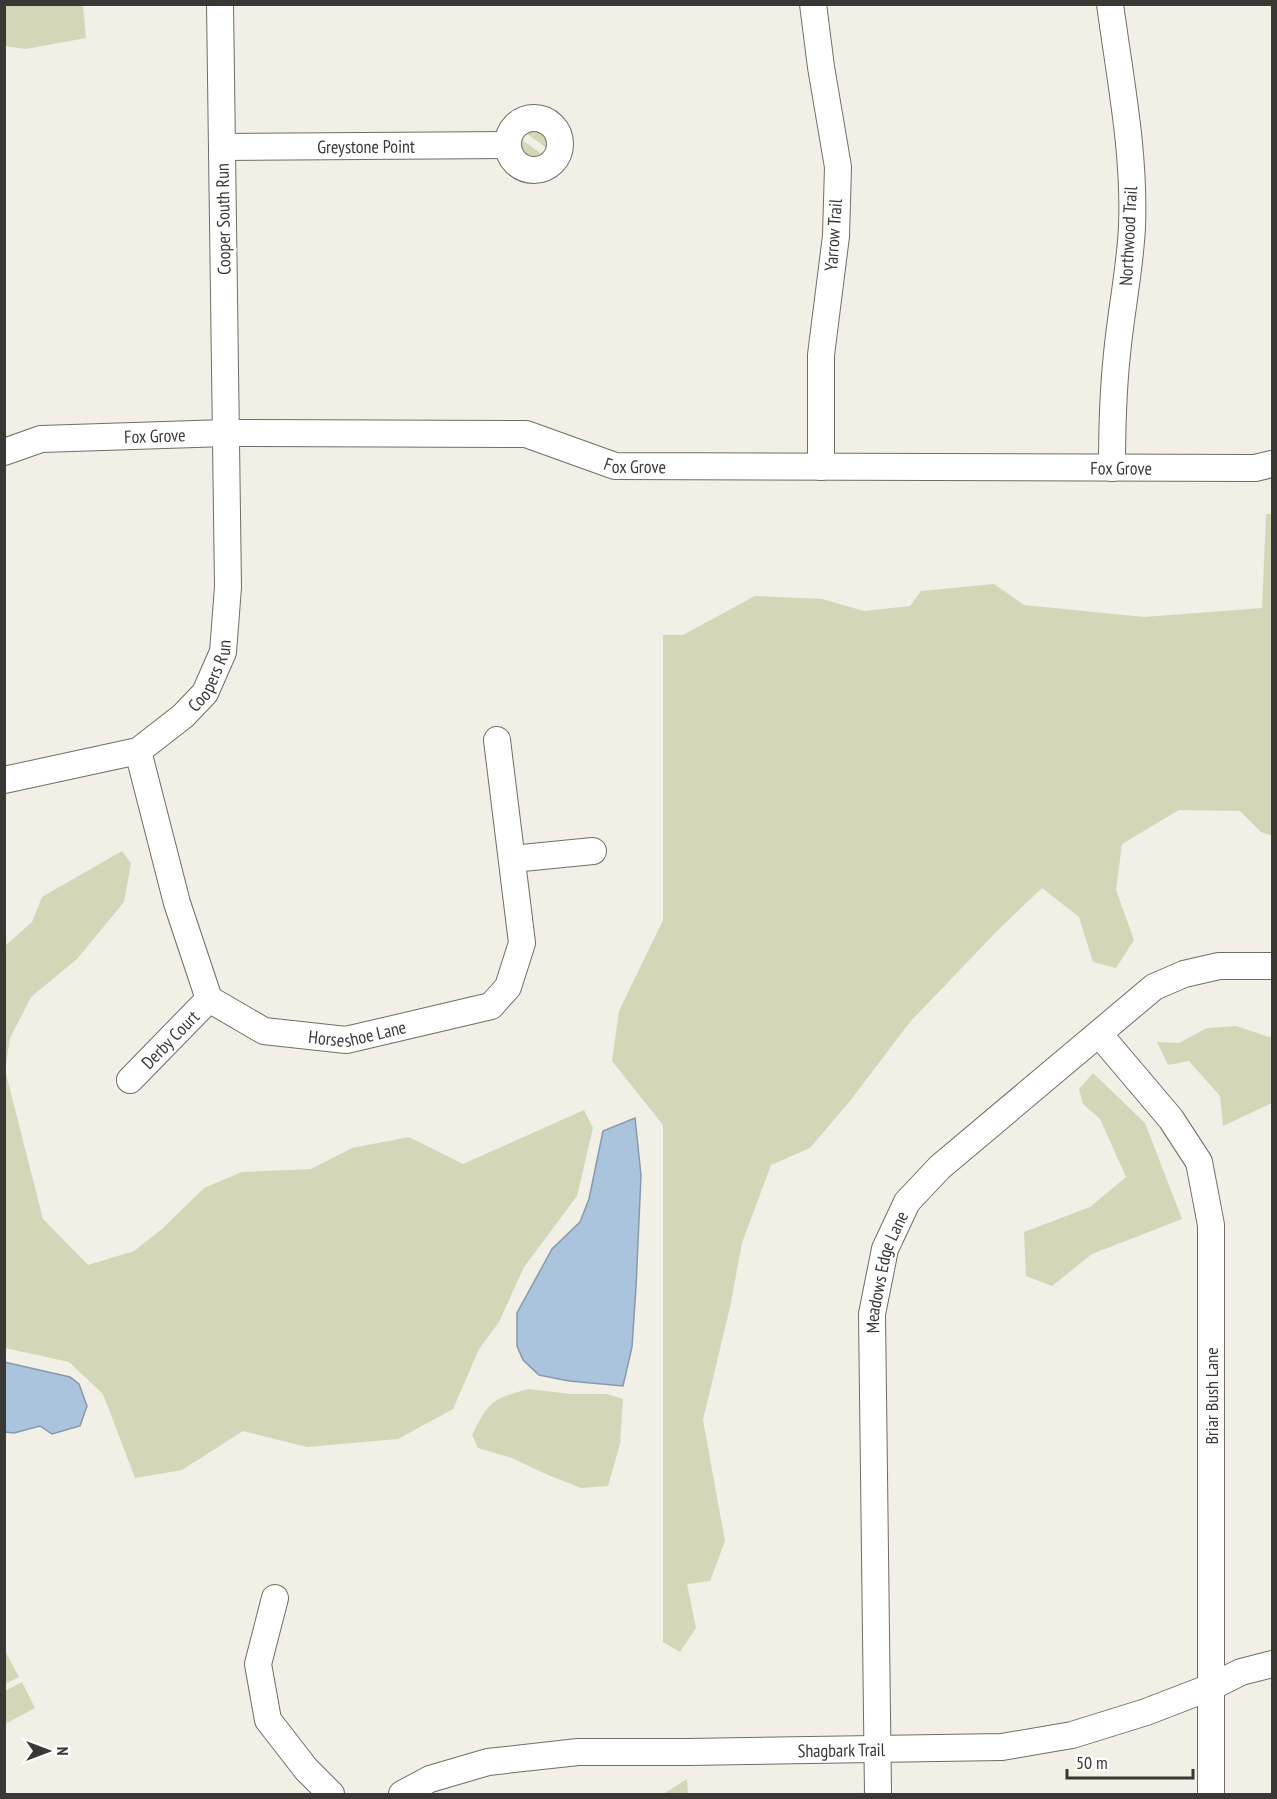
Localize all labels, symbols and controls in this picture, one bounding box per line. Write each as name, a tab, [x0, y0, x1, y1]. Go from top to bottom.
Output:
street label: Greystone Point	[317, 134, 415, 158]
street label: Cooper South Run	[211, 163, 235, 275]
street label: Northwood Trail	[1114, 185, 1142, 286]
street label: Yarrow Trail	[819, 197, 847, 272]
street label: Fox Grove	[124, 423, 186, 448]
street label: Fox Grove	[601, 452, 666, 478]
street label: Fox Grove	[1090, 456, 1152, 479]
street label: Coopers Run	[182, 639, 235, 716]
street label: Derby Court	[136, 1005, 204, 1073]
street label: Horseshoe Lane	[307, 1015, 408, 1052]
street label: Meadows Edge Lane	[861, 1207, 913, 1333]
street label: Briar Bush Lane	[1200, 1347, 1223, 1445]
north arrow	[18, 1721, 78, 1781]
street label: Shagbark Trail	[797, 1737, 886, 1762]
scale bar	[1067, 1742, 1193, 1780]
text: N	[53, 1747, 73, 1755]
text: 50 m	[1076, 1751, 1108, 1774]

